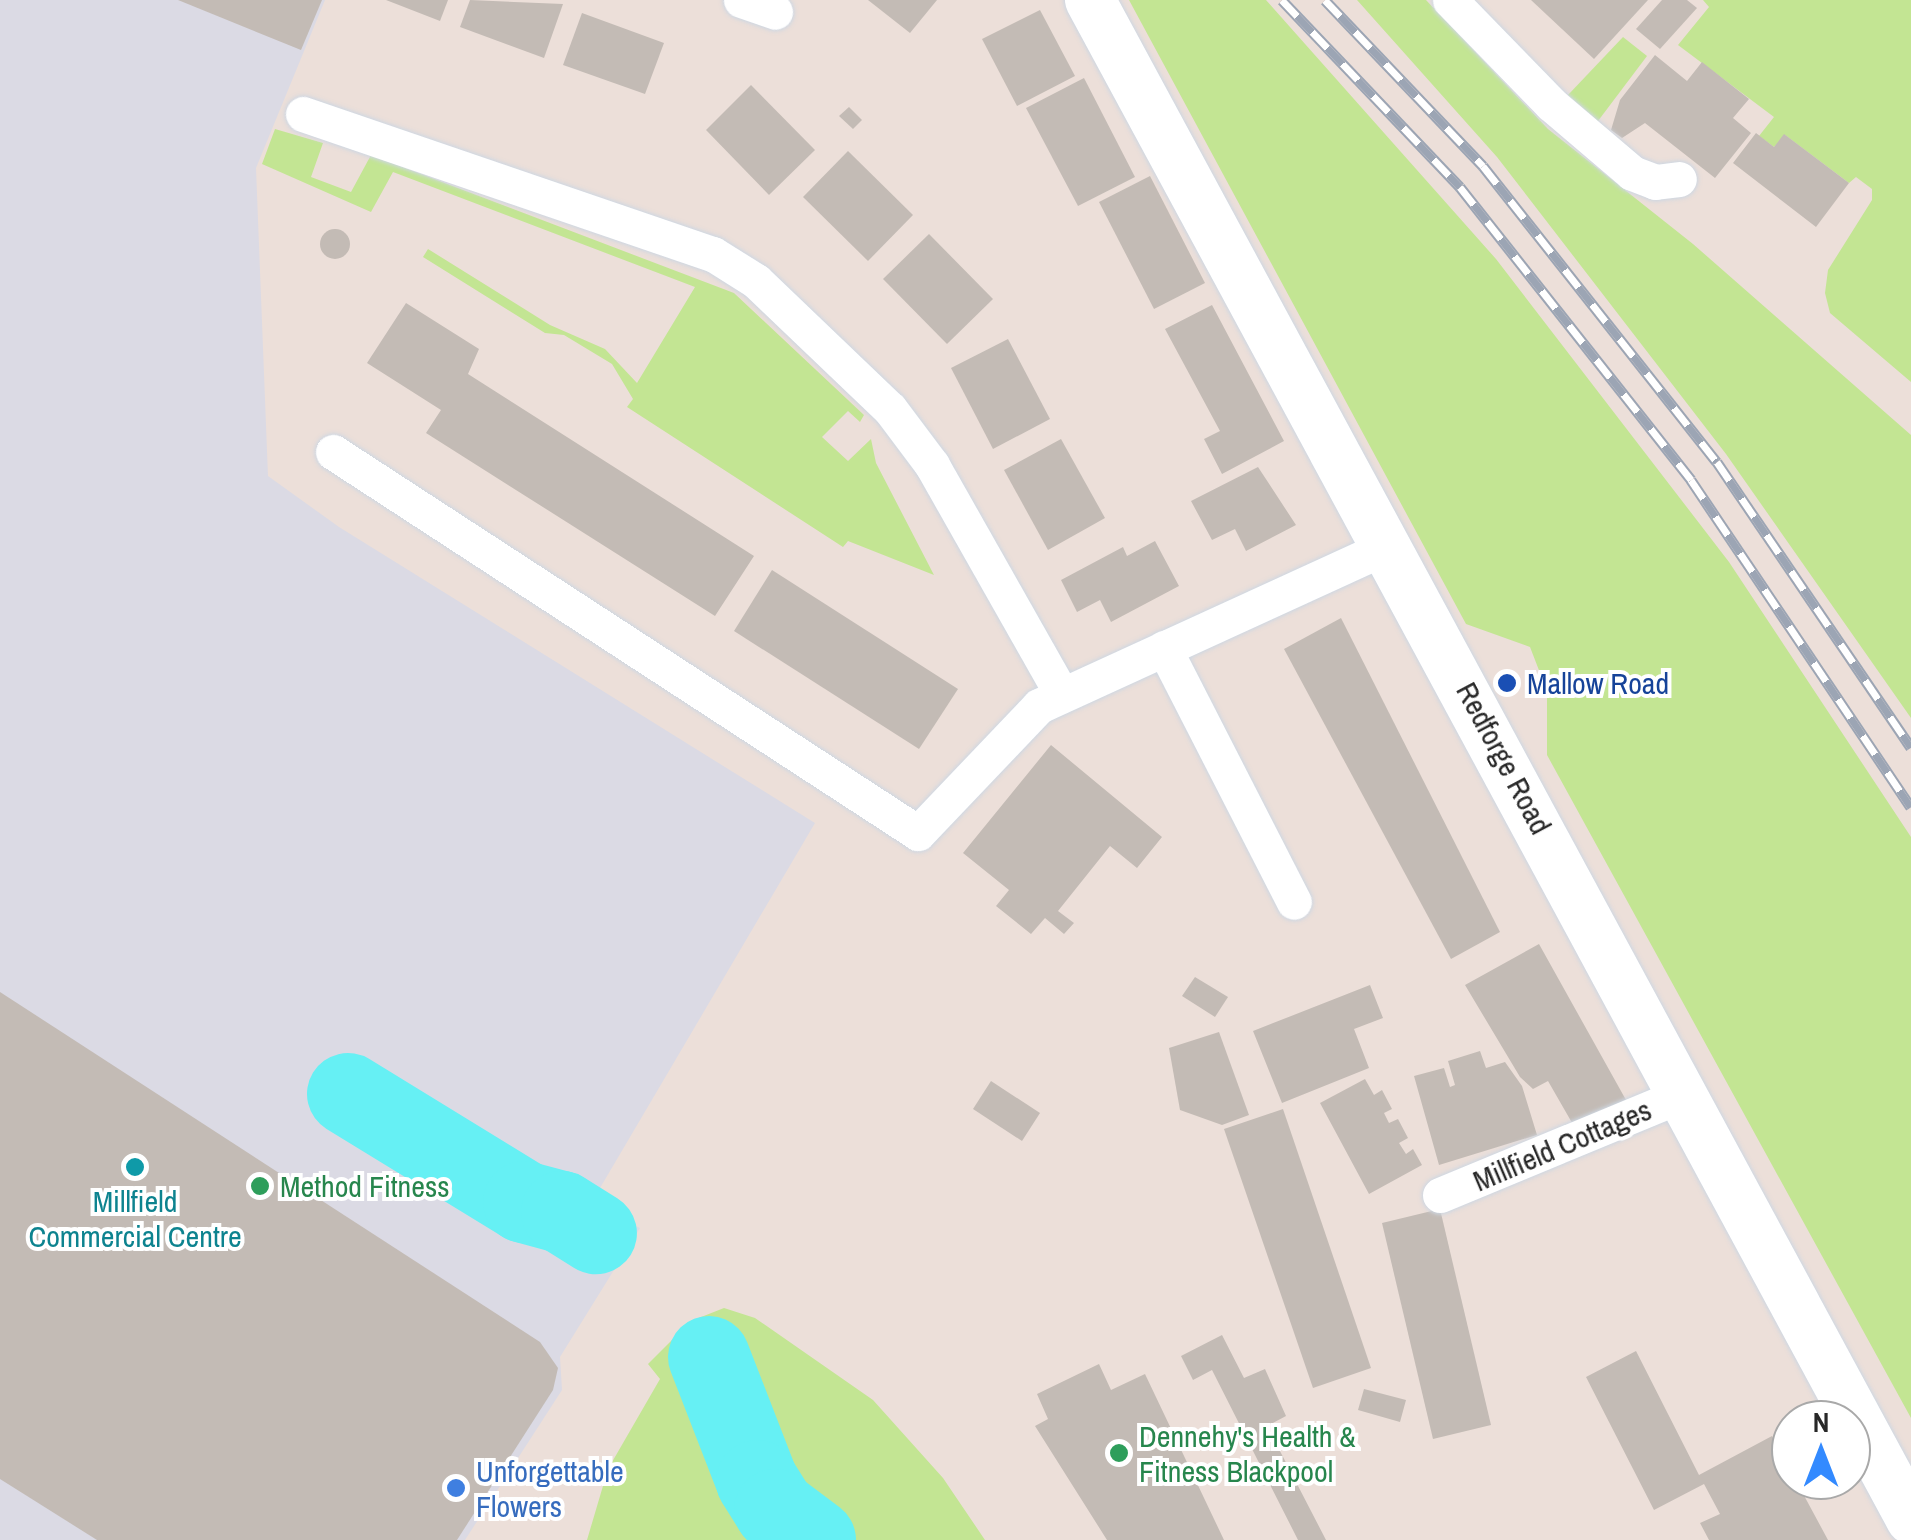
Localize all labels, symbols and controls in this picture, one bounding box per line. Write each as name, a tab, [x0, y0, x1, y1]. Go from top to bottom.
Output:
place label: Mallow Road	[1527, 665, 1669, 701]
marker: Mallow Road	[1496, 672, 1518, 694]
street label: Redforge Road	[1449, 676, 1559, 840]
street label: Millfield Cottages	[1467, 1091, 1657, 1199]
marker: Millfield Commercial Centre	[124, 1156, 146, 1178]
place label: Method Fitness	[280, 1168, 450, 1204]
marker: Method Fitness	[249, 1175, 271, 1197]
place label: Millfield Commercial Centre	[28, 1183, 242, 1254]
north arrow	[1771, 1400, 1871, 1500]
text: N	[1813, 1403, 1829, 1441]
place label: Dennehy's Health & Fitness Blackpool	[1139, 1418, 1356, 1488]
marker: Dennehy's Health & Fitness Blackpool	[1108, 1442, 1130, 1464]
place label: Unforgettable Flowers	[476, 1453, 624, 1524]
marker: Unforgettable Flowers	[445, 1477, 467, 1499]

